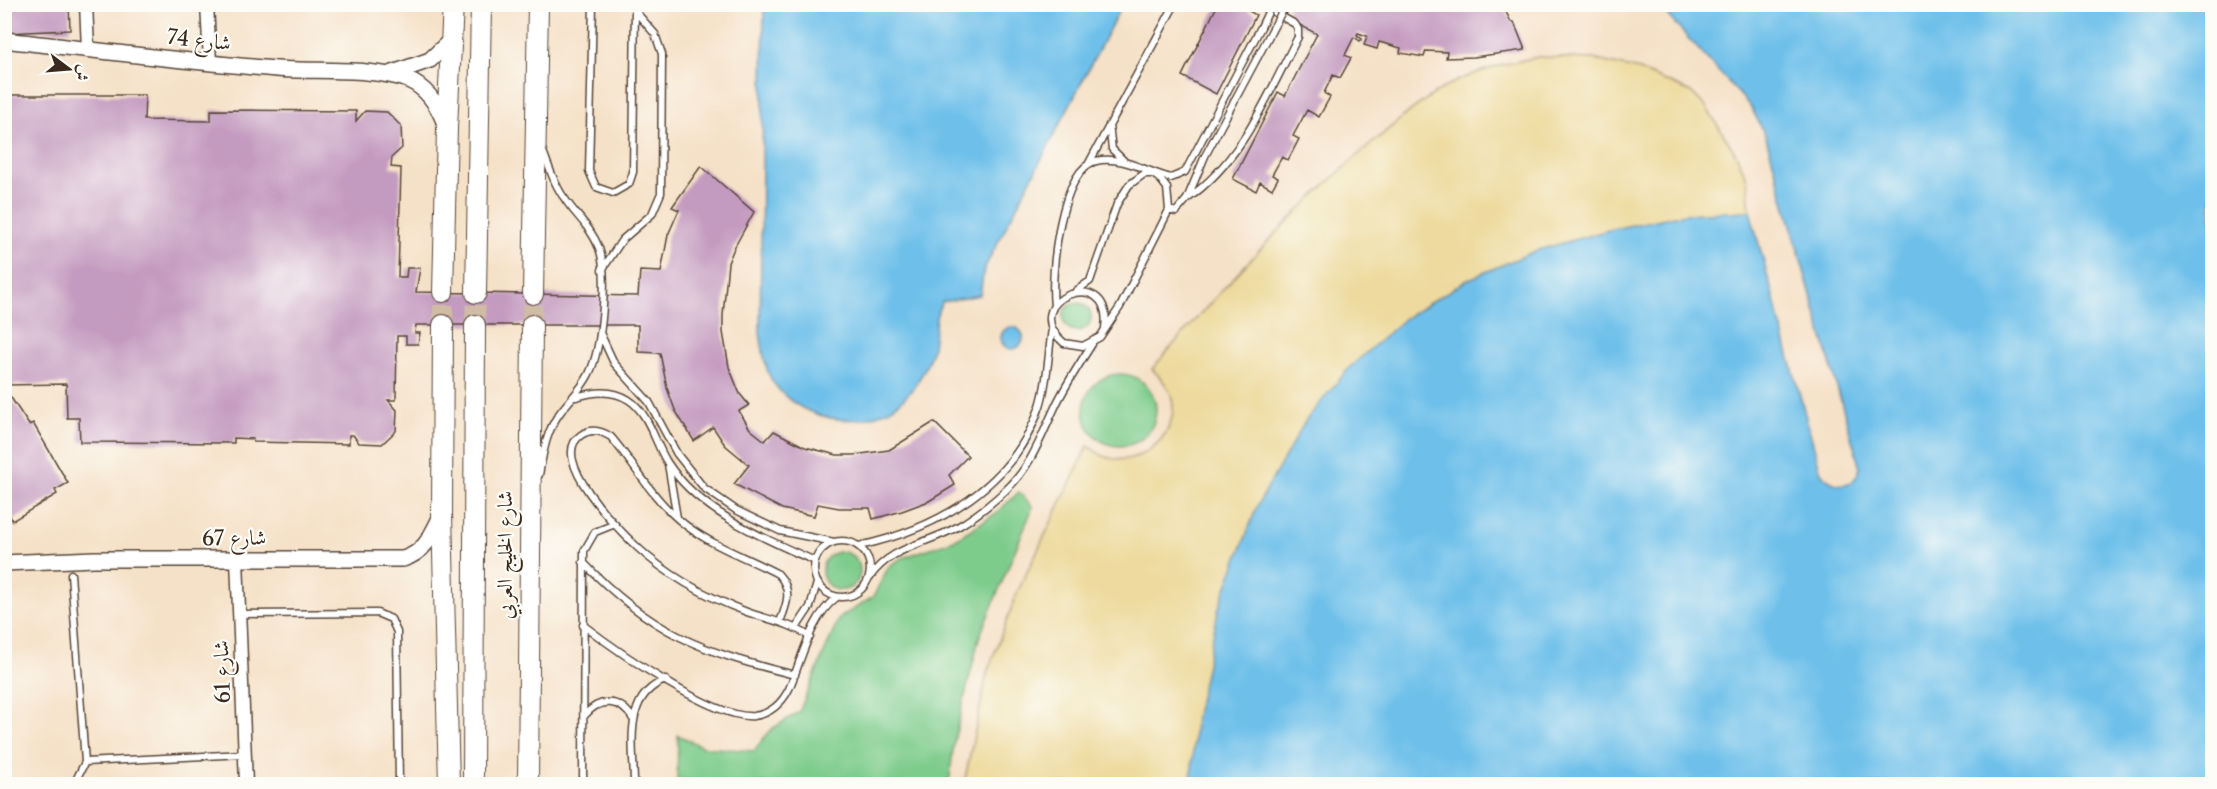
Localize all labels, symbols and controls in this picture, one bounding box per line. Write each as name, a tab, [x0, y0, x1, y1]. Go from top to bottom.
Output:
street label: شارع 74	[165, 24, 232, 61]
north arrow	[39, 39, 99, 99]
text: ش	[72, 63, 95, 84]
street label: شارع الخليج العربي	[492, 491, 524, 619]
street label: شارع 67	[202, 524, 267, 557]
street label: شارع 61	[208, 640, 241, 704]

